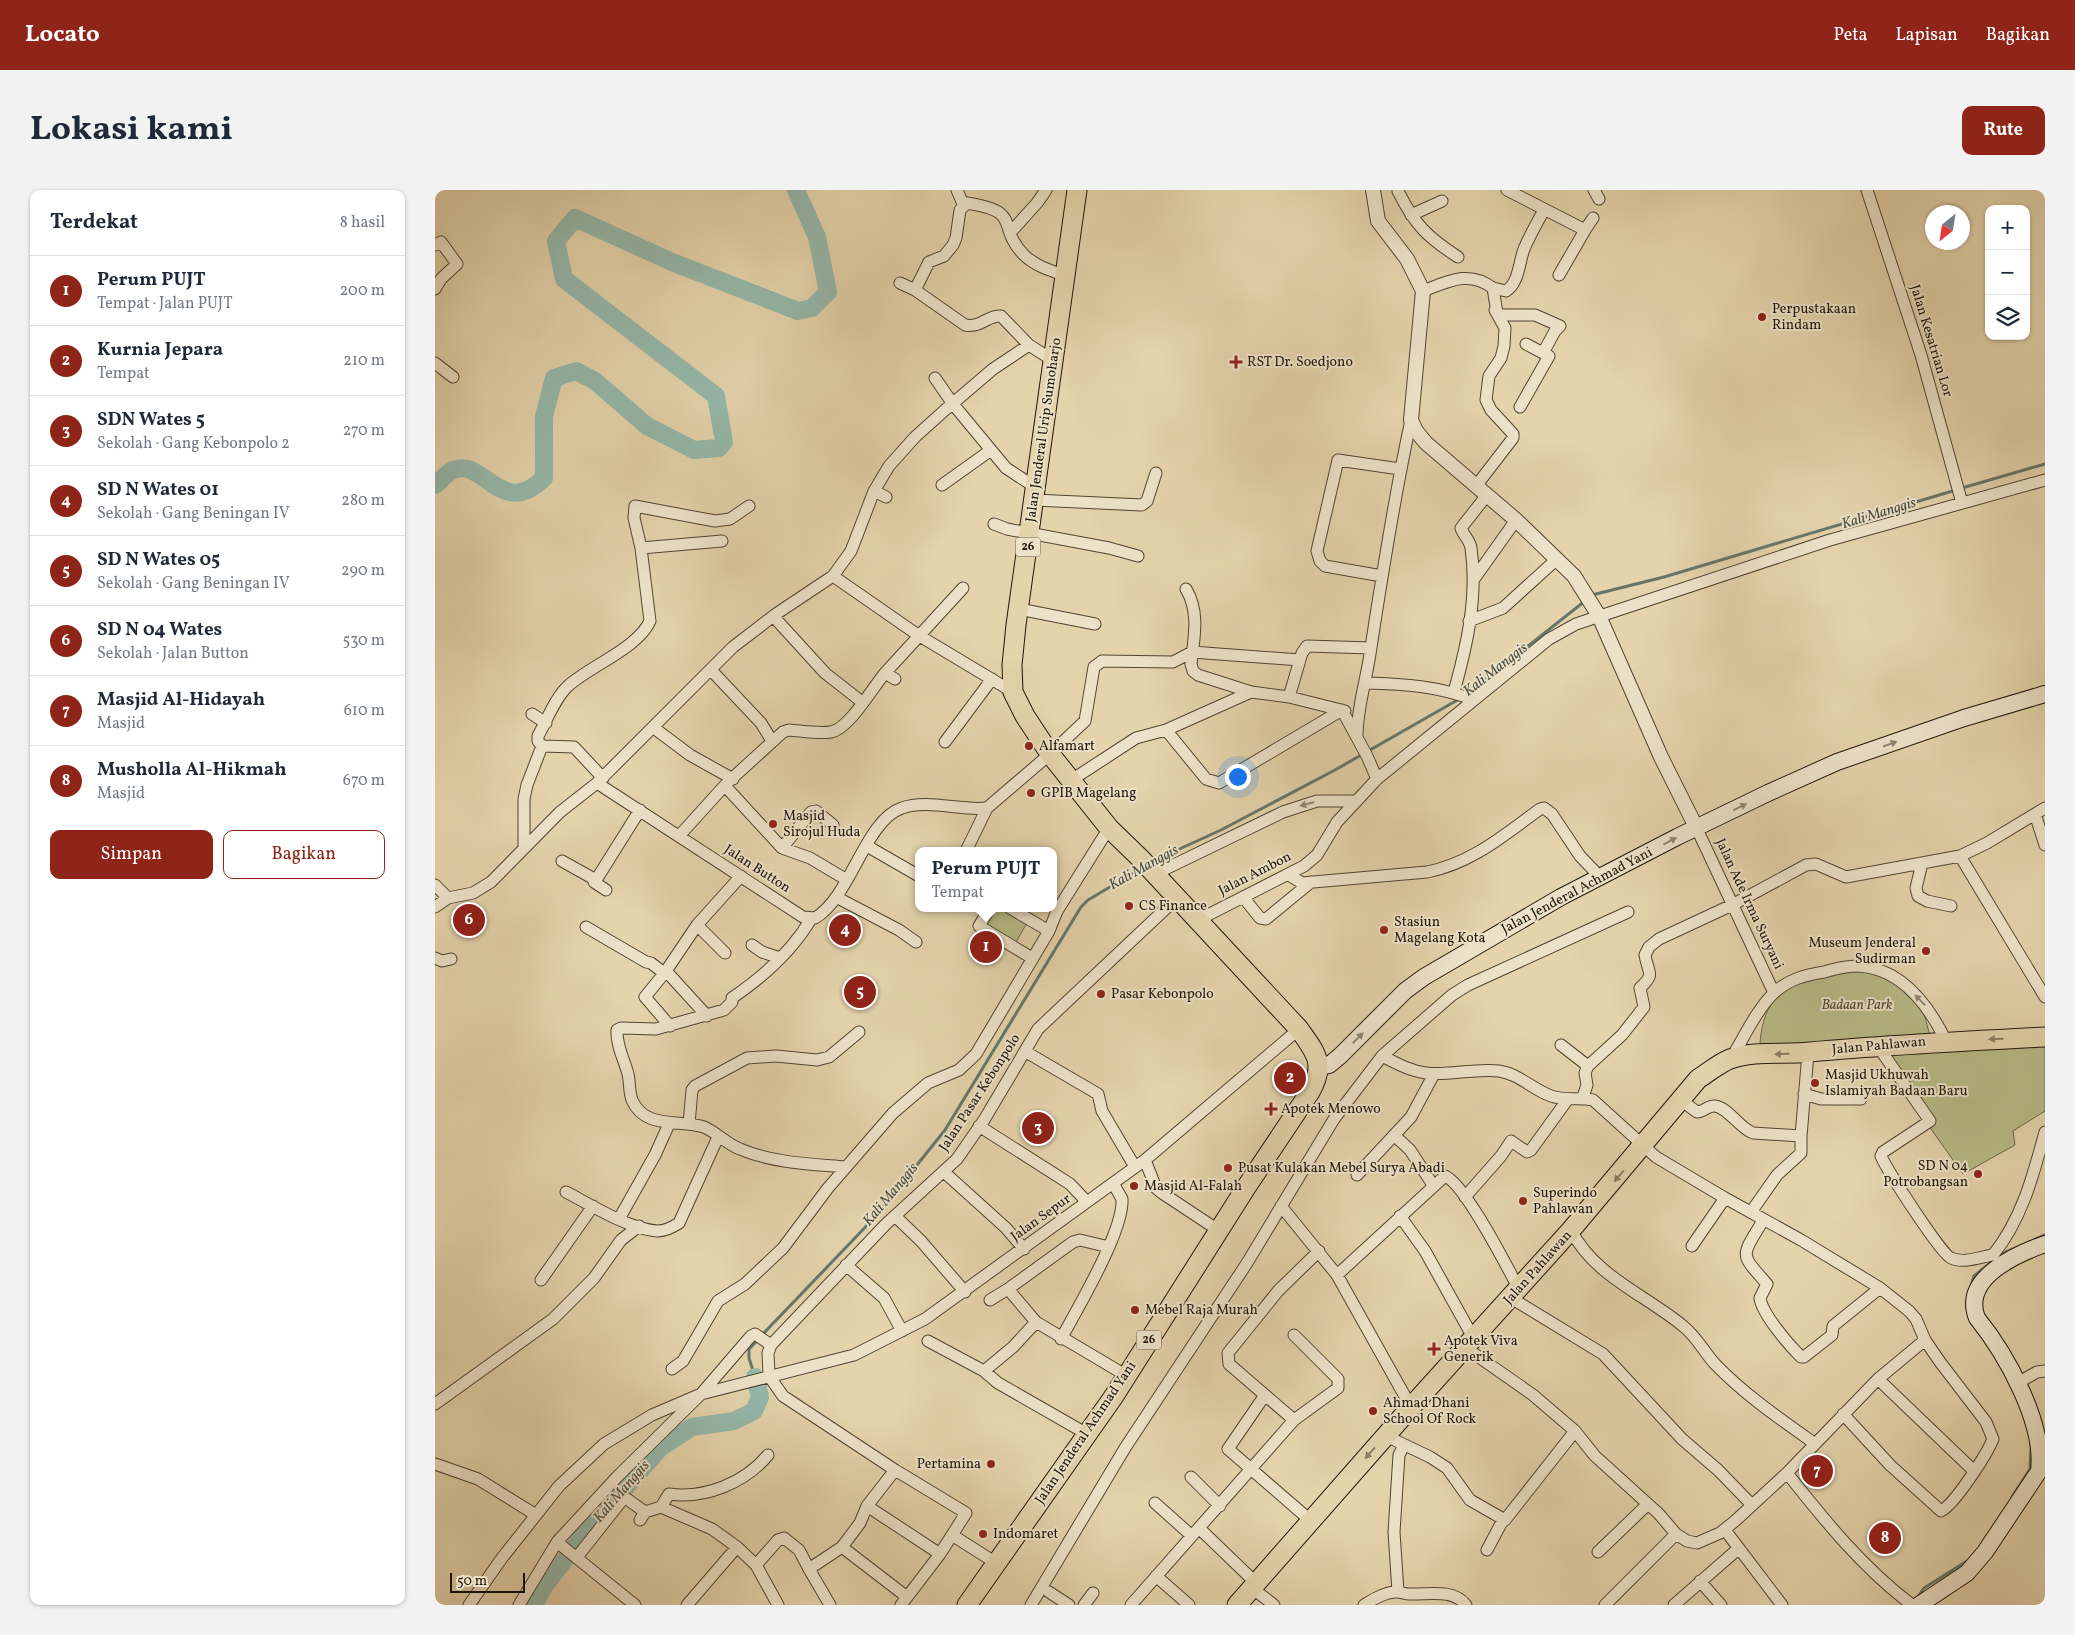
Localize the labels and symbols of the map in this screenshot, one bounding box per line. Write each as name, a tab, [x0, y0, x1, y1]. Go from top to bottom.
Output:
north arrow	[1925, 205, 1970, 250]
street label: Jalan Kesatrian Lor	[1905, 283, 1957, 400]
place label: Perpustakaan Rindam	[1772, 300, 1856, 335]
marker: Perpustakaan Rindam	[1756, 311, 1768, 323]
street label: Jalan Jenderal Urip Sumoharjo	[1022, 337, 1066, 523]
place label: RST Dr. Soedjono	[1247, 353, 1353, 372]
marker: RST Dr. Soedjono	[1229, 355, 1243, 369]
water label: Kali Manggis	[1839, 493, 1919, 535]
road number: 26	[1015, 538, 1041, 557]
water label: Kali Manggis	[1459, 638, 1533, 702]
place label: Alfamart	[1039, 737, 1095, 756]
marker: Alfamart	[1023, 740, 1035, 752]
one-way arrow	[1883, 740, 1898, 748]
your location	[1225, 764, 1251, 790]
place label: GPIB Magelang	[1041, 784, 1136, 803]
marker: GPIB Magelang	[1025, 787, 1037, 799]
one-way arrow	[1300, 801, 1315, 809]
one-way arrow	[1733, 803, 1747, 811]
place label: Masjid Sirojul Huda	[783, 807, 860, 842]
marker: Masjid Sirojul Huda	[767, 818, 779, 830]
street label: Jalan Ade Irma Suryani	[1710, 835, 1788, 973]
one-way arrow	[1664, 836, 1677, 845]
street label: Jalan Button	[720, 840, 794, 898]
water label: Kali Manggis	[1105, 840, 1183, 896]
street label: Jalan Jenderal Achmad Yani	[1498, 843, 1656, 939]
street label: Jalan Ambon	[1215, 847, 1295, 901]
place label: CS Finance	[1139, 897, 1207, 916]
marker: CS Finance	[1123, 900, 1135, 912]
pin: 6	[453, 901, 485, 939]
pin: 4	[829, 911, 861, 949]
place label: Stasiun Magelang Kota	[1394, 913, 1486, 948]
marker: Stasiun Magelang Kota	[1378, 924, 1390, 936]
pin: 1	[970, 928, 1002, 966]
place label: Museum Jenderal Sudirman	[1808, 934, 1916, 969]
marker: Museum Jenderal Sudirman	[1920, 945, 1932, 957]
pin: 5	[844, 973, 876, 1011]
place label: Pasar Kebonpolo	[1111, 985, 1214, 1004]
marker: Pasar Kebonpolo	[1095, 988, 1107, 1000]
one-way arrow	[1914, 995, 1926, 1007]
park label: Badaan Park	[1821, 996, 1893, 1015]
street label: Jalan Pasar Kebonpolo	[935, 1031, 1025, 1155]
street label: Jalan Pahlawan	[1831, 1032, 1927, 1060]
one-way arrow	[1351, 1033, 1363, 1045]
one-way arrow	[1988, 1036, 2004, 1044]
one-way arrow	[1774, 1050, 1790, 1058]
pin: 2	[1274, 1059, 1306, 1097]
place label: Masjid Ukhuwah Islamiyah Badaan Baru	[1825, 1066, 1968, 1101]
marker: Masjid Ukhuwah Islamiyah Badaan Baru	[1809, 1077, 1821, 1089]
place label: Apotek Menowo	[1281, 1100, 1381, 1119]
marker: Apotek Menowo	[1265, 1103, 1277, 1115]
pin: 3	[1022, 1109, 1054, 1147]
place label: SD N 04 Potrobangsan	[1883, 1157, 1968, 1192]
water label: Kali Manggis	[858, 1158, 924, 1231]
place label: Pusat Kulakan Mebel Surya Abadi	[1238, 1159, 1445, 1178]
marker: Pusat Kulakan Mebel Surya Abadi	[1222, 1162, 1234, 1174]
marker: SD N 04 Potrobangsan	[1972, 1168, 1984, 1180]
one-way arrow	[1613, 1169, 1624, 1182]
place label: Masjid Al-Falah	[1144, 1177, 1242, 1196]
marker: Masjid Al-Falah	[1128, 1180, 1140, 1192]
place label: Superindo Pahlawan	[1533, 1184, 1597, 1219]
street label: Jalan Sepur	[1007, 1190, 1075, 1246]
marker: Superindo Pahlawan	[1517, 1195, 1529, 1207]
street label: Jalan Pahlawan	[1499, 1227, 1577, 1309]
place label: Mebel Raja Murah	[1145, 1301, 1258, 1320]
marker: Mebel Raja Murah	[1129, 1304, 1141, 1316]
road number: 26	[1137, 1330, 1161, 1350]
place label: Apotek Viva Generik	[1444, 1332, 1518, 1367]
marker: Apotek Viva Generik	[1428, 1343, 1440, 1355]
street label: Jalan Jenderal Achmad Yani	[1031, 1358, 1141, 1508]
place label: Ahmad Dhani School Of Rock	[1383, 1394, 1477, 1429]
marker: Ahmad Dhani School Of Rock	[1367, 1405, 1379, 1417]
one-way arrow	[1365, 1447, 1376, 1460]
pin: 7	[1801, 1452, 1833, 1490]
place label: Pertamina	[917, 1455, 981, 1474]
water label: Kali Manggis	[589, 1456, 655, 1528]
marker: Pertamina	[985, 1458, 997, 1470]
pin: 8	[1869, 1519, 1901, 1557]
place label: Indomaret	[993, 1525, 1059, 1544]
marker: Indomaret	[977, 1528, 989, 1540]
scale bar	[450, 1570, 525, 1593]

